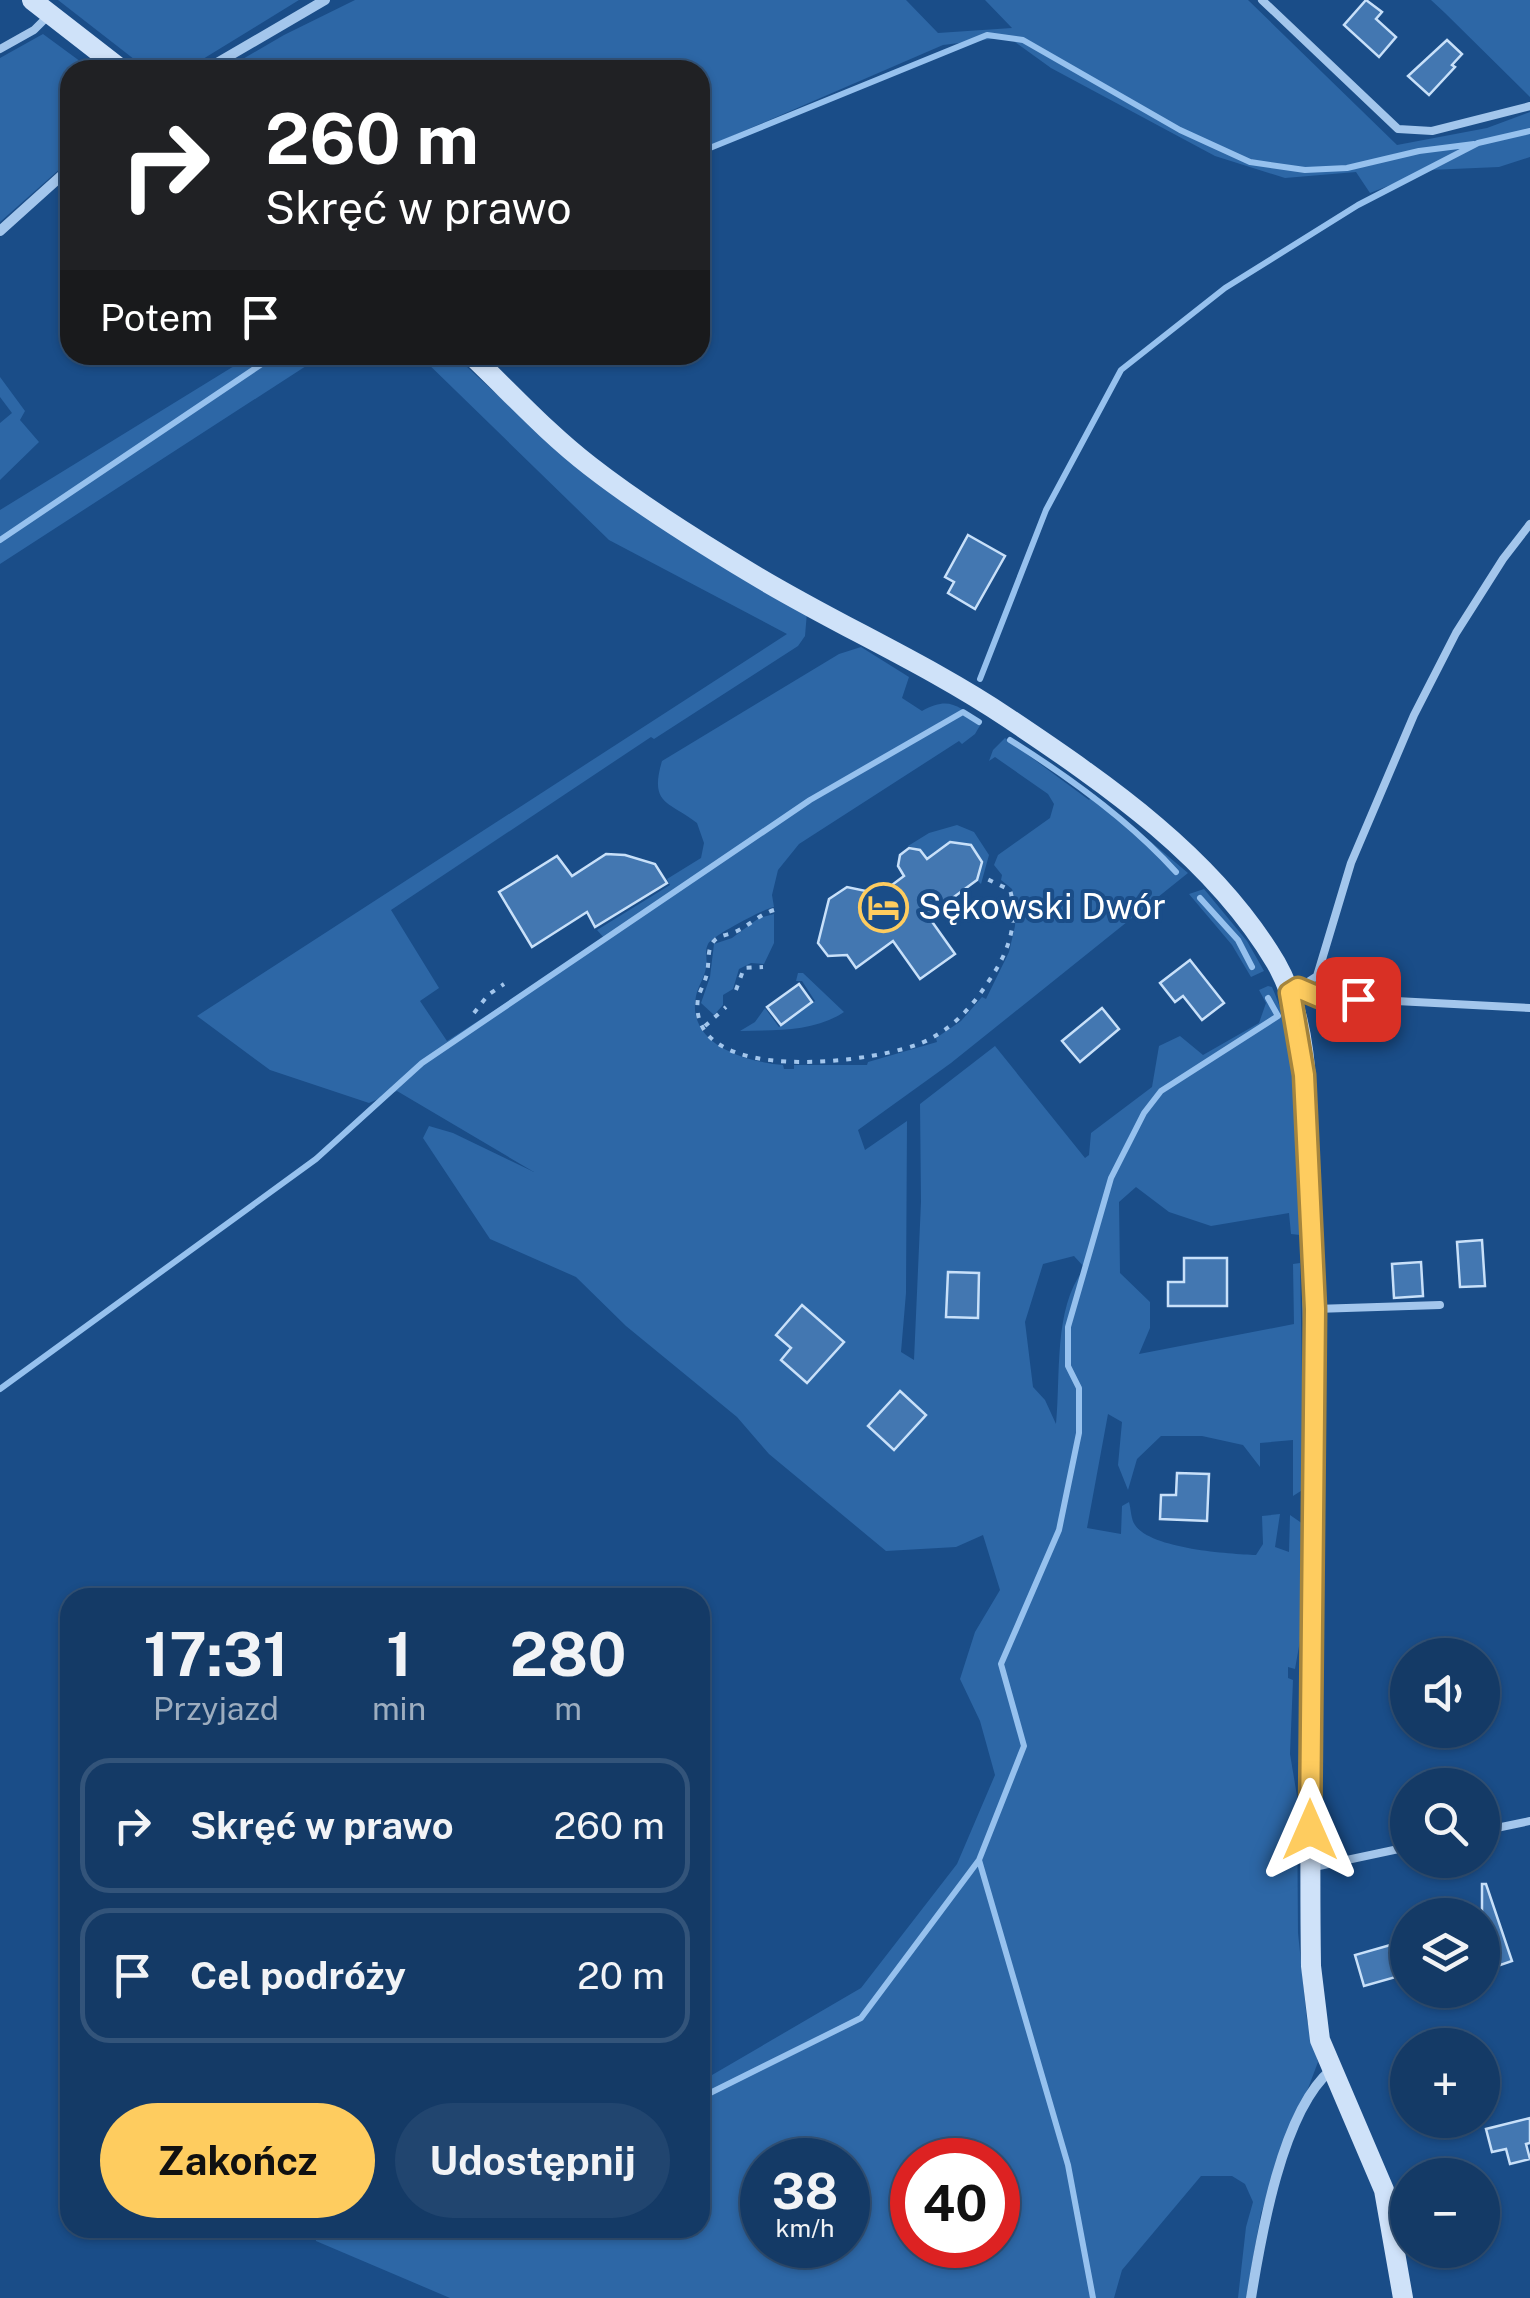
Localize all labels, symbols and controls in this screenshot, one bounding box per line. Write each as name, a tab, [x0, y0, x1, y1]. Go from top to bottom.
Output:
text: 260 m	[265, 97, 479, 180]
icon: right	[100, 100, 230, 230]
text: Skręć w prawo	[265, 181, 572, 234]
icon: arrive	[233, 290, 288, 345]
text: Potem	[100, 295, 213, 340]
hotel icon: Sękowski Dwór	[857, 881, 909, 933]
place label: Sękowski Dwór	[918, 886, 1166, 927]
pin	[1316, 957, 1401, 1042]
icon: arrive	[1331, 972, 1386, 1027]
text: 17:31	[143, 1619, 288, 1690]
text: 1	[386, 1619, 412, 1690]
text: 280	[510, 1619, 627, 1690]
map controls	[1390, 1638, 1500, 2268]
button: sound	[1390, 1638, 1500, 1748]
text: Przyjazd	[153, 1690, 279, 1727]
text: min	[372, 1690, 426, 1727]
text: m	[554, 1690, 582, 1727]
button: search	[1390, 1768, 1500, 1878]
position arrow	[1258, 1778, 1362, 1882]
icon: right	[105, 1798, 160, 1853]
text: Skręć w prawo	[190, 1803, 454, 1848]
text: 260 m	[554, 1803, 665, 1848]
button: layers	[1390, 1898, 1500, 2008]
icon: arrive	[105, 1948, 160, 2003]
text: Cel podróży	[190, 1953, 406, 1998]
text: 20 m	[577, 1953, 665, 1998]
button: +	[1390, 2028, 1500, 2138]
button: Zakończ	[100, 2103, 375, 2218]
button: Udostępnij	[395, 2103, 670, 2218]
speed limit sign: 40	[890, 2138, 1020, 2268]
button: −	[1390, 2158, 1500, 2268]
text: 38	[772, 2161, 838, 2220]
text: km/h	[776, 2213, 834, 2243]

